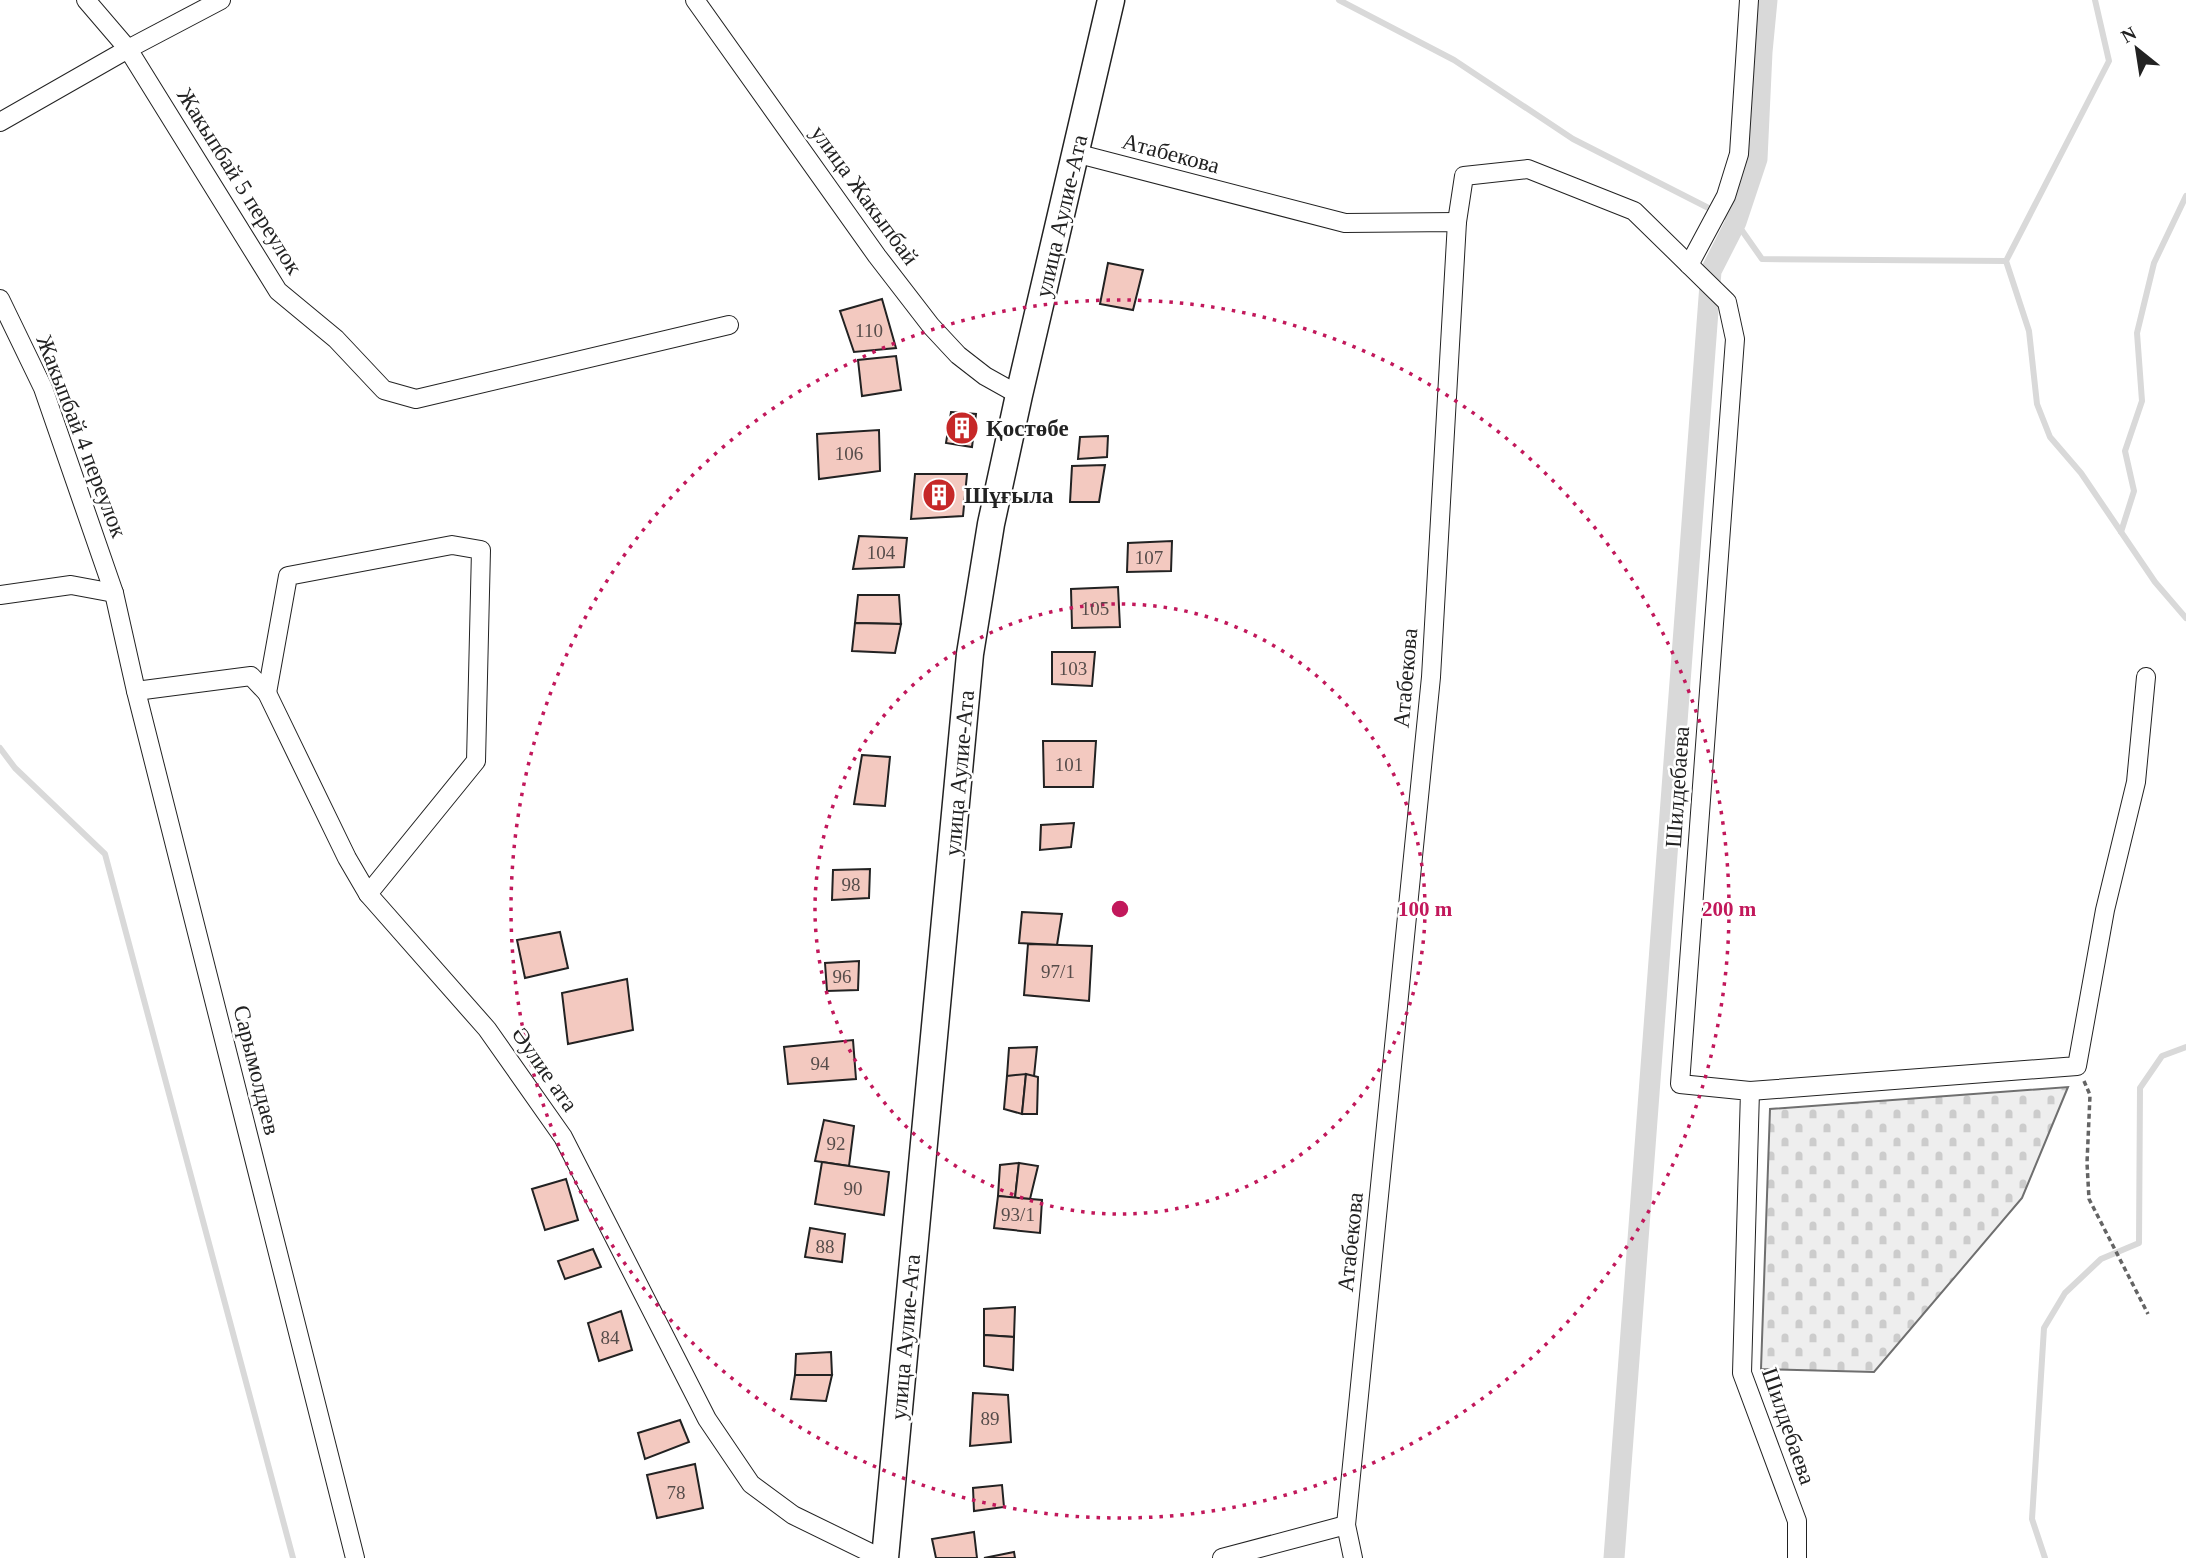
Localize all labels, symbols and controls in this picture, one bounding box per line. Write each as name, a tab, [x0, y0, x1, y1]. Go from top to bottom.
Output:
north arrow	[2102, 14, 2172, 84]
text: N	[2118, 22, 2140, 47]
street label: Жакыпбай 5 переулок	[172, 84, 307, 280]
street label: улица Жакыпбай	[806, 121, 923, 270]
street label: Атабекова	[1119, 128, 1222, 178]
street label: улица Аулие-Ата	[1031, 132, 1092, 300]
house number: 110	[855, 320, 883, 341]
street label: Жакыпбай 4 переулок	[31, 331, 132, 542]
building icon: Қостөбе	[943, 409, 981, 447]
place label: Қостөбе	[986, 416, 1069, 441]
house number: 106	[835, 443, 863, 464]
building icon: Шұғыла	[920, 476, 958, 514]
place label: Шұғыла	[964, 483, 1054, 508]
house number: 104	[867, 542, 896, 563]
house number: 107	[1135, 547, 1163, 568]
house number: 105	[1081, 598, 1109, 619]
street label: Атабекова	[1389, 627, 1422, 729]
house number: 103	[1059, 658, 1087, 679]
street label: улица Аулие-Ата	[940, 689, 979, 857]
street label: Шилдебаева	[1661, 725, 1694, 849]
house number: 101	[1055, 754, 1083, 775]
house number: 98	[842, 874, 861, 895]
centre of rings	[1108, 897, 1132, 921]
text: 100 m	[1398, 897, 1453, 921]
text: 200 m	[1702, 897, 1757, 921]
house number: 97/1	[1041, 961, 1075, 982]
house number: 96	[833, 966, 852, 987]
street label: Сарымолдаев	[228, 1003, 285, 1138]
street label: Әулие ата	[507, 1022, 583, 1116]
house number: 94	[811, 1053, 830, 1074]
house number: 92	[827, 1133, 846, 1154]
house number: 90	[844, 1178, 863, 1199]
street label: Атабекова	[1333, 1191, 1368, 1293]
house number: 93/1	[1001, 1204, 1035, 1225]
house number: 88	[816, 1236, 835, 1257]
street label: улица Аулие-Ата	[886, 1253, 925, 1421]
house number: 84	[601, 1327, 620, 1348]
street label: Шилдебаева	[1757, 1365, 1820, 1488]
house number: 89	[981, 1408, 1000, 1429]
house number: 78	[667, 1482, 686, 1503]

